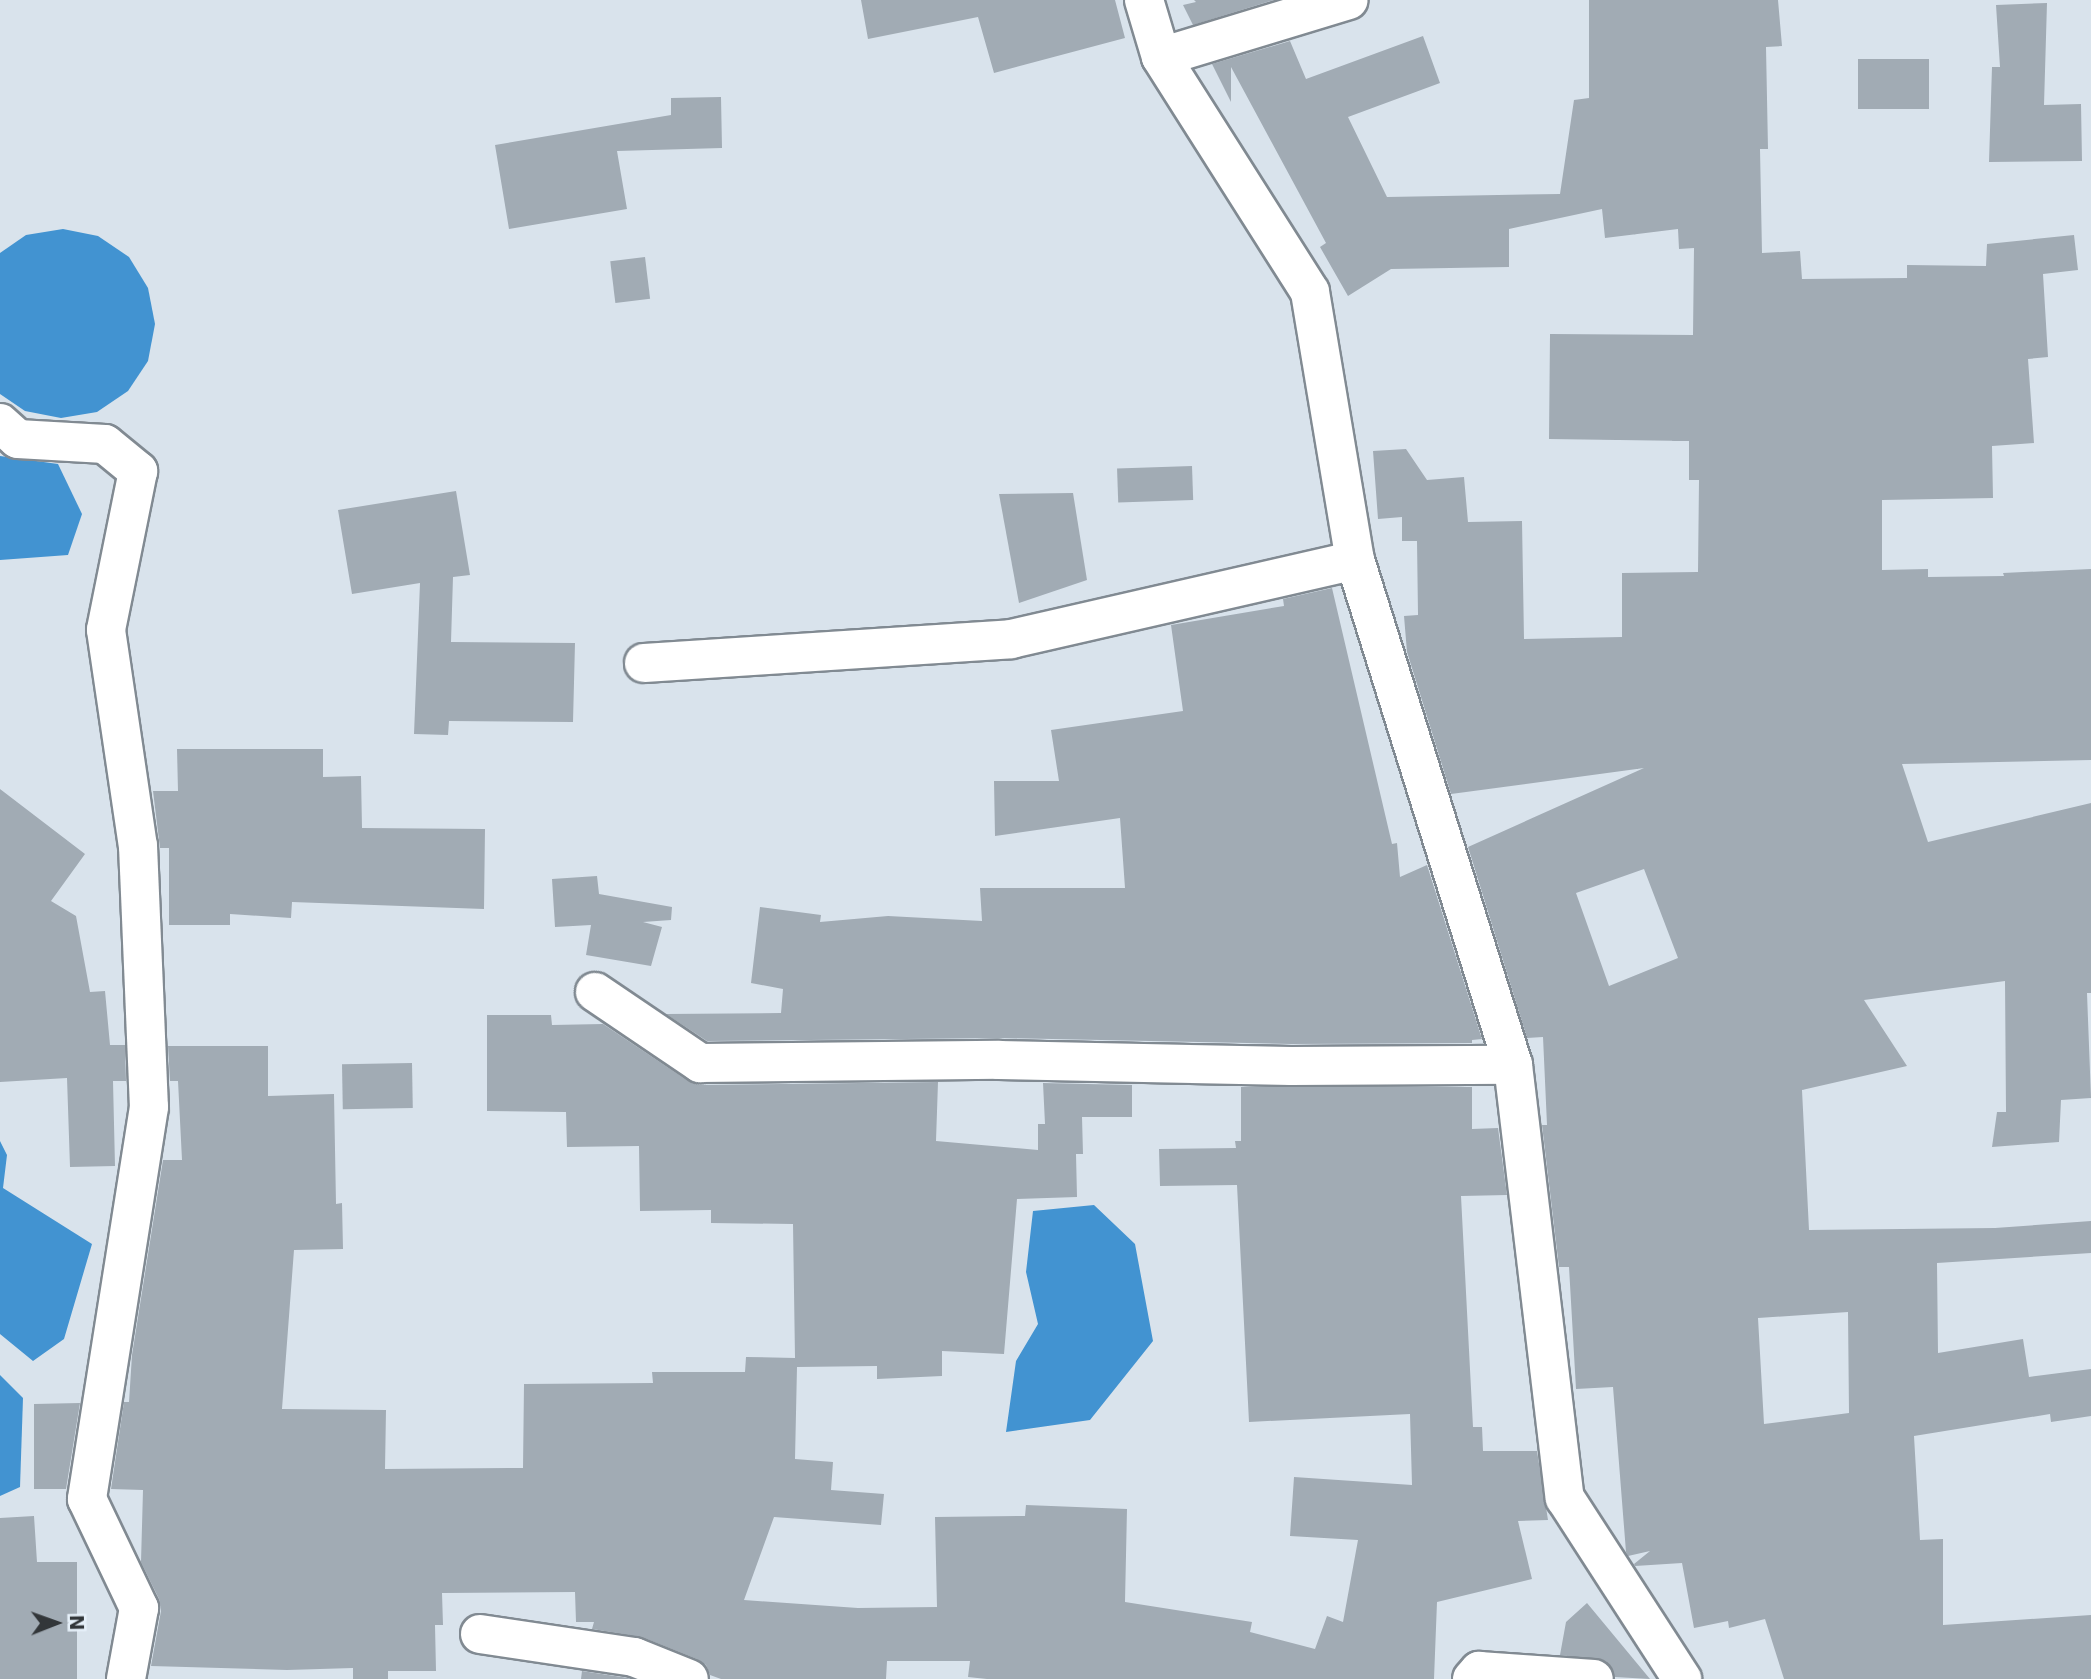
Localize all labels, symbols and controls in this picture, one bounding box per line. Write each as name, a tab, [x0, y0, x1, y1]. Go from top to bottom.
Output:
north arrow	[21, 1588, 91, 1658]
text: N	[66, 1614, 88, 1631]

